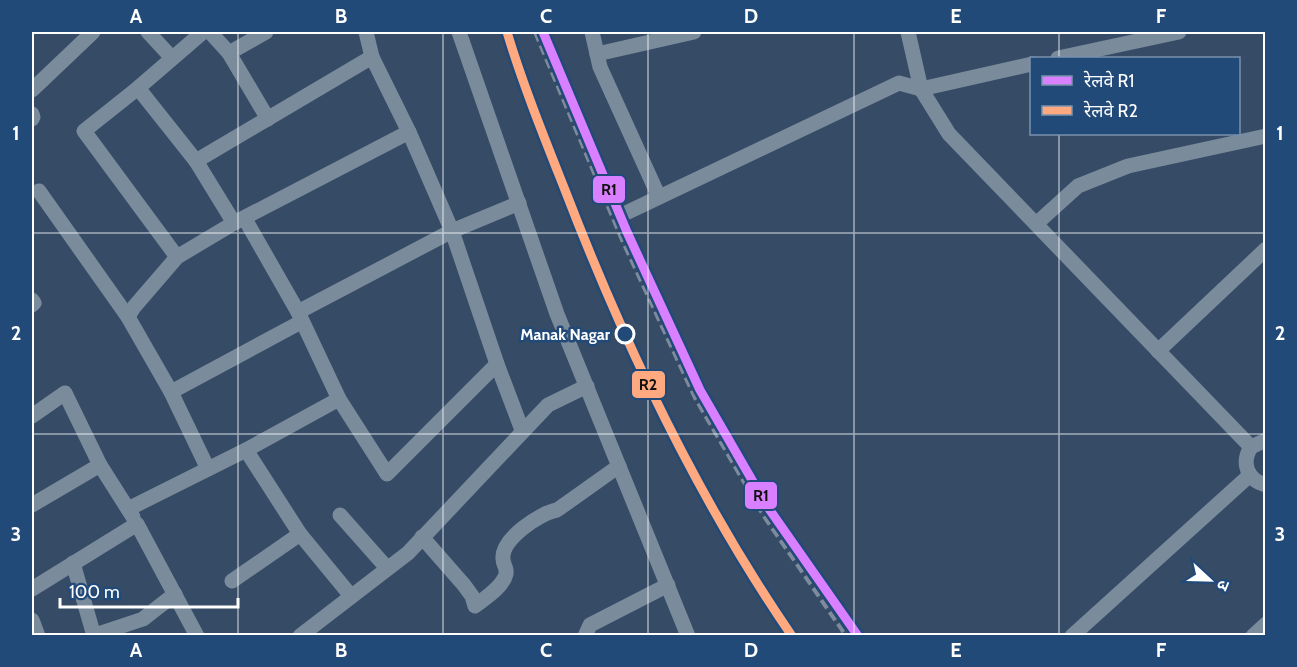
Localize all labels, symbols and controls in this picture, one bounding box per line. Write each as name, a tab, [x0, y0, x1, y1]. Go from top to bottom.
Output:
text: A	[130, 4, 143, 28]
text: B	[335, 4, 347, 28]
text: C	[540, 4, 552, 28]
text: D	[744, 4, 758, 28]
text: E	[950, 4, 962, 28]
text: F	[1156, 4, 1167, 28]
legend	[1030, 57, 1240, 135]
text: रेलवे R1	[1083, 70, 1134, 92]
text: रेलवे R2	[1083, 100, 1138, 122]
text: 1	[12, 121, 20, 145]
text: 1	[1276, 121, 1284, 145]
line badge: R1	[592, 175, 626, 204]
text: R1	[601, 180, 617, 199]
text: 2	[11, 321, 21, 345]
text: 2	[1275, 321, 1285, 345]
marker: Manak Nagar	[615, 324, 635, 344]
place label: Manak Nagar	[520, 325, 611, 344]
line badge: R2	[631, 370, 666, 399]
text: R2	[639, 375, 657, 394]
line badge: R1	[744, 481, 778, 510]
text: R1	[753, 486, 769, 505]
text: 3	[11, 522, 21, 546]
text: 3	[1275, 522, 1285, 546]
north arrow	[1180, 550, 1240, 610]
scale bar	[60, 571, 238, 609]
text: उ	[1213, 578, 1234, 594]
text: 100 m	[69, 581, 120, 603]
text: A	[130, 638, 143, 662]
text: B	[335, 638, 347, 662]
text: C	[540, 638, 552, 662]
text: D	[744, 638, 758, 662]
text: E	[950, 638, 962, 662]
text: F	[1156, 638, 1167, 662]

